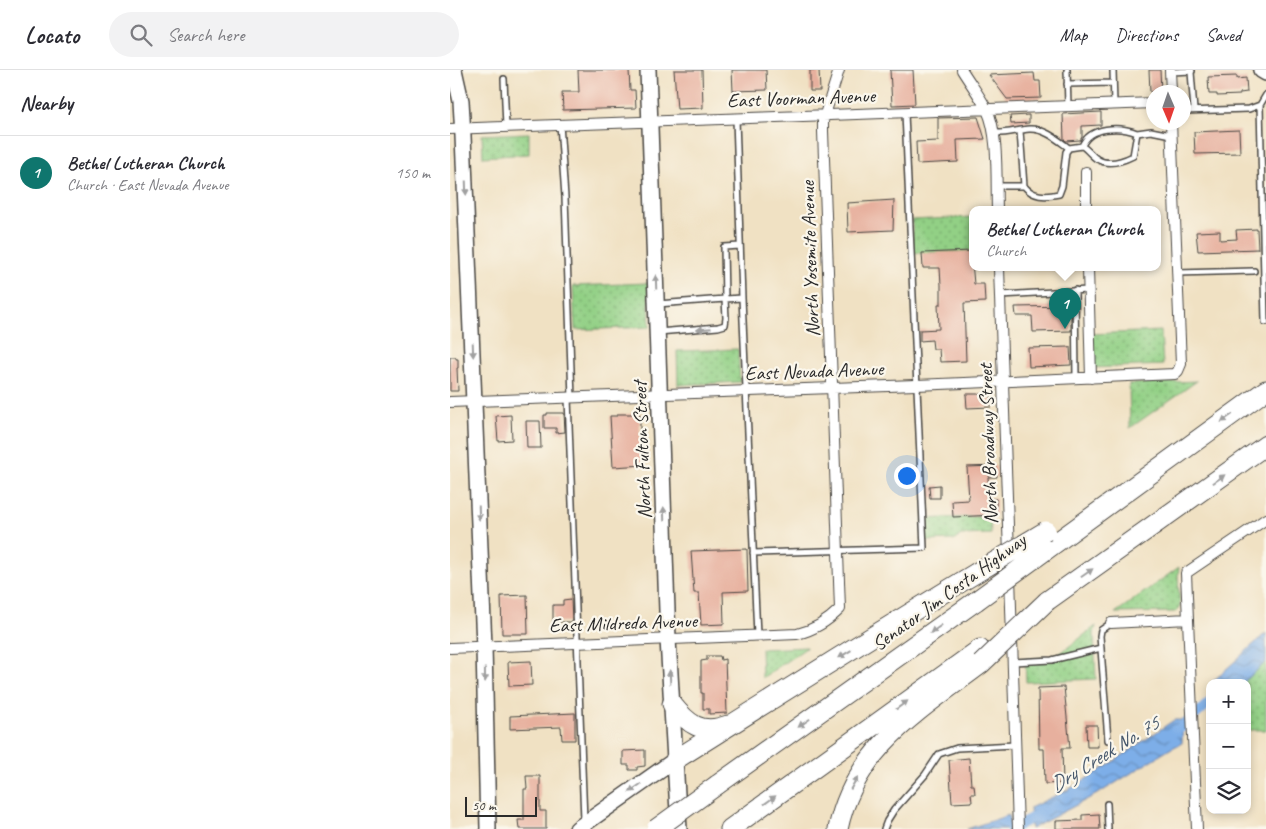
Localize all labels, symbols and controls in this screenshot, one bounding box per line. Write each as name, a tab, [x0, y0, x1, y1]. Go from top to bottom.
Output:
search box	[109, 12, 459, 57]
text: Locato	[25, 20, 79, 50]
icon: search	[127, 21, 155, 49]
text: Search here	[167, 23, 245, 47]
text: Map	[1060, 24, 1087, 46]
text: Directions	[1115, 24, 1178, 46]
text: Saved	[1206, 24, 1241, 46]
street label: East Voorman Avenue	[727, 83, 877, 113]
north arrow	[1146, 85, 1191, 130]
text: Nearby	[20, 90, 73, 116]
text: Bethel Lutheran Church	[67, 151, 225, 175]
text: 1	[32, 163, 40, 183]
text: 150 m	[396, 163, 430, 183]
text: Church · East Nevada Avenue	[67, 175, 229, 195]
street label: North Yosemite Avenue	[795, 179, 825, 337]
one-way arrow	[462, 180, 470, 196]
popup	[969, 206, 1161, 271]
text: Bethel Lutheran Church	[986, 217, 1144, 241]
text: Church	[986, 241, 1026, 261]
one-way arrow	[651, 274, 659, 290]
pin: 1	[1049, 288, 1081, 329]
one-way arrow	[696, 325, 712, 333]
one-way arrow	[469, 342, 477, 358]
street label: East Nevada Avenue	[744, 356, 885, 386]
street label: North Broadway Street	[973, 361, 1003, 525]
street label: North Fulton Street	[627, 377, 657, 519]
one-way arrow	[1220, 413, 1234, 423]
your location	[894, 463, 920, 489]
one-way arrow	[1212, 474, 1226, 484]
one-way arrow	[476, 505, 484, 521]
one-way arrow	[660, 506, 668, 522]
street label: Senator Jim Costa Highway	[867, 526, 1033, 656]
one-way arrow	[1080, 568, 1094, 578]
street label: East Mildreda Avenue	[549, 608, 699, 638]
one-way arrow	[930, 624, 943, 634]
one-way arrow	[838, 649, 851, 659]
one-way arrow	[481, 667, 489, 683]
one-way arrow	[666, 668, 674, 684]
map controls	[1206, 679, 1251, 814]
button: +	[1206, 679, 1251, 724]
one-way arrow	[895, 700, 908, 711]
water label: Dry Creek No. 75	[1045, 708, 1167, 798]
one-way arrow	[798, 718, 811, 729]
button: −	[1206, 724, 1251, 769]
button: layers	[1206, 769, 1251, 814]
one-way arrow	[850, 776, 858, 791]
one-way arrow	[629, 783, 642, 793]
scale bar	[465, 794, 538, 817]
one-way arrow	[763, 795, 776, 806]
text: 50 m	[472, 797, 496, 814]

